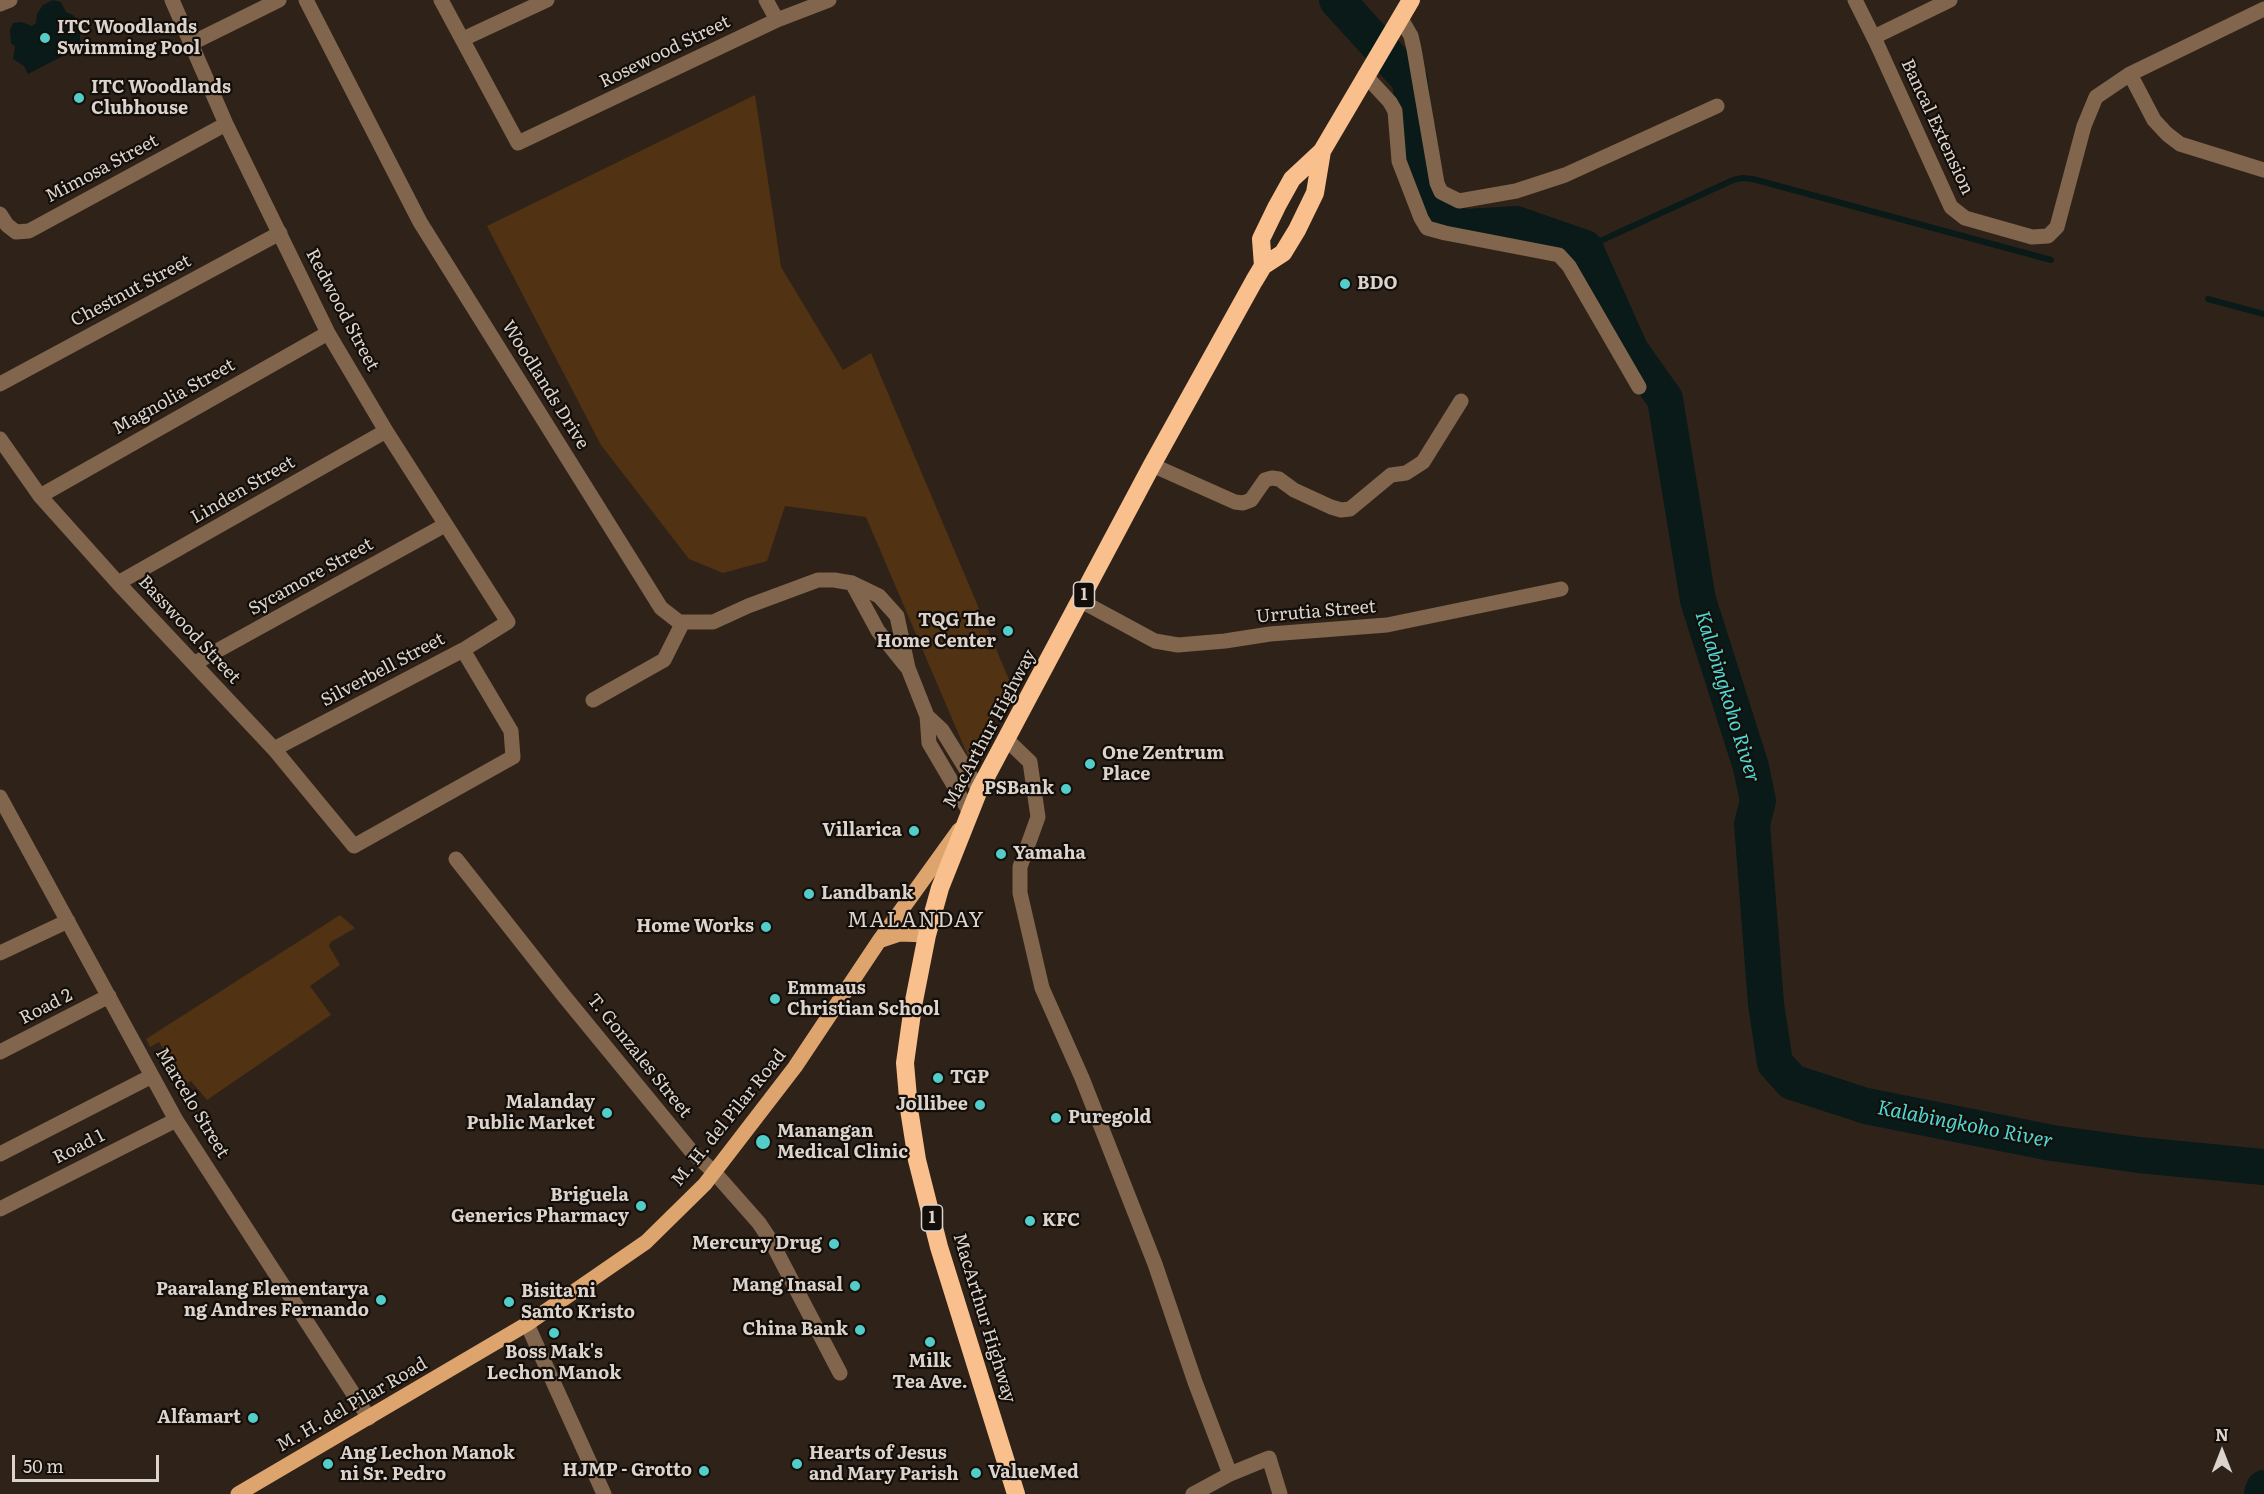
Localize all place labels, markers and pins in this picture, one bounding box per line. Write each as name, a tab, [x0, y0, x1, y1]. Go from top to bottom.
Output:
place label: ITC Woodlands Swimming Pool	[57, 17, 200, 60]
marker: ITC Woodlands Swimming Pool	[38, 31, 52, 45]
place label: ITC Woodlands Clubhouse	[91, 77, 231, 119]
marker: ITC Woodlands Clubhouse	[72, 91, 86, 105]
place label: BDO	[1357, 273, 1397, 295]
marker: BDO	[1338, 277, 1352, 291]
place label: TQG The Home Center	[876, 610, 996, 652]
marker: TQG The Home Center	[1001, 624, 1015, 638]
place label: One Zentrum Place	[1102, 743, 1224, 786]
marker: One Zentrum Place	[1083, 757, 1097, 771]
place label: PSBank	[984, 778, 1054, 800]
marker: PSBank	[1059, 782, 1073, 796]
place label: Villarica	[822, 820, 902, 842]
marker: Villarica	[907, 824, 921, 838]
place label: Yamaha	[1013, 843, 1086, 865]
marker: Yamaha	[994, 847, 1008, 861]
place label: Landbank	[821, 883, 914, 905]
marker: Landbank	[802, 887, 816, 901]
place label: Home Works	[636, 916, 754, 938]
marker: Home Works	[759, 920, 773, 934]
place label: Emmaus Christian School	[787, 978, 940, 1020]
marker: Emmaus Christian School	[768, 992, 782, 1006]
place label: TGP	[950, 1067, 989, 1089]
marker: TGP	[931, 1071, 945, 1085]
place label: Malanday Public Market	[466, 1092, 595, 1134]
place label: Jollibee	[896, 1094, 968, 1116]
marker: Jollibee	[973, 1098, 987, 1112]
marker: Malanday Public Market	[600, 1106, 614, 1120]
place label: Puregold	[1068, 1107, 1151, 1129]
marker: Puregold	[1049, 1111, 1063, 1125]
place label: Manangan Medical Clinic	[777, 1121, 908, 1164]
marker: Manangan Medical Clinic	[754, 1133, 772, 1151]
place label: Briguela Generics Pharmacy	[451, 1185, 629, 1228]
marker: Briguela Generics Pharmacy	[634, 1199, 648, 1213]
place label: KFC	[1042, 1210, 1080, 1232]
marker: KFC	[1023, 1214, 1037, 1228]
place label: Mercury Drug	[692, 1233, 822, 1255]
marker: Mercury Drug	[827, 1237, 841, 1251]
place label: Mang Inasal	[732, 1275, 843, 1297]
place label: Paaralang Elementarya ng Andres Fernando	[156, 1279, 369, 1322]
marker: Mang Inasal	[848, 1279, 862, 1293]
place label: Bisita ni Santo Kristo	[521, 1281, 635, 1324]
marker: Paaralang Elementarya ng Andres Fernando	[374, 1293, 388, 1307]
marker: Bisita ni Santo Kristo	[502, 1295, 516, 1309]
place label: China Bank	[743, 1319, 848, 1341]
marker: China Bank	[853, 1323, 867, 1337]
marker: Boss Mak's Lechon Manok	[547, 1326, 561, 1340]
marker: Milk Tea Ave.	[923, 1335, 937, 1349]
place label: Boss Mak's Lechon Manok	[487, 1342, 621, 1384]
place label: Milk Tea Ave.	[892, 1351, 968, 1394]
place label: Alfamart	[157, 1407, 241, 1429]
marker: Alfamart	[246, 1411, 260, 1425]
place label: Ang Lechon Manok ni Sr. Pedro	[340, 1443, 515, 1486]
place label: Hearts of Jesus and Mary Parish	[809, 1443, 959, 1486]
marker: Ang Lechon Manok ni Sr. Pedro	[321, 1457, 335, 1471]
marker: Hearts of Jesus and Mary Parish	[790, 1457, 804, 1471]
place label: HJMP - Grotto	[563, 1460, 692, 1482]
place label: ValueMed	[988, 1462, 1079, 1484]
marker: HJMP - Grotto	[697, 1464, 711, 1478]
marker: ValueMed	[969, 1466, 983, 1480]

